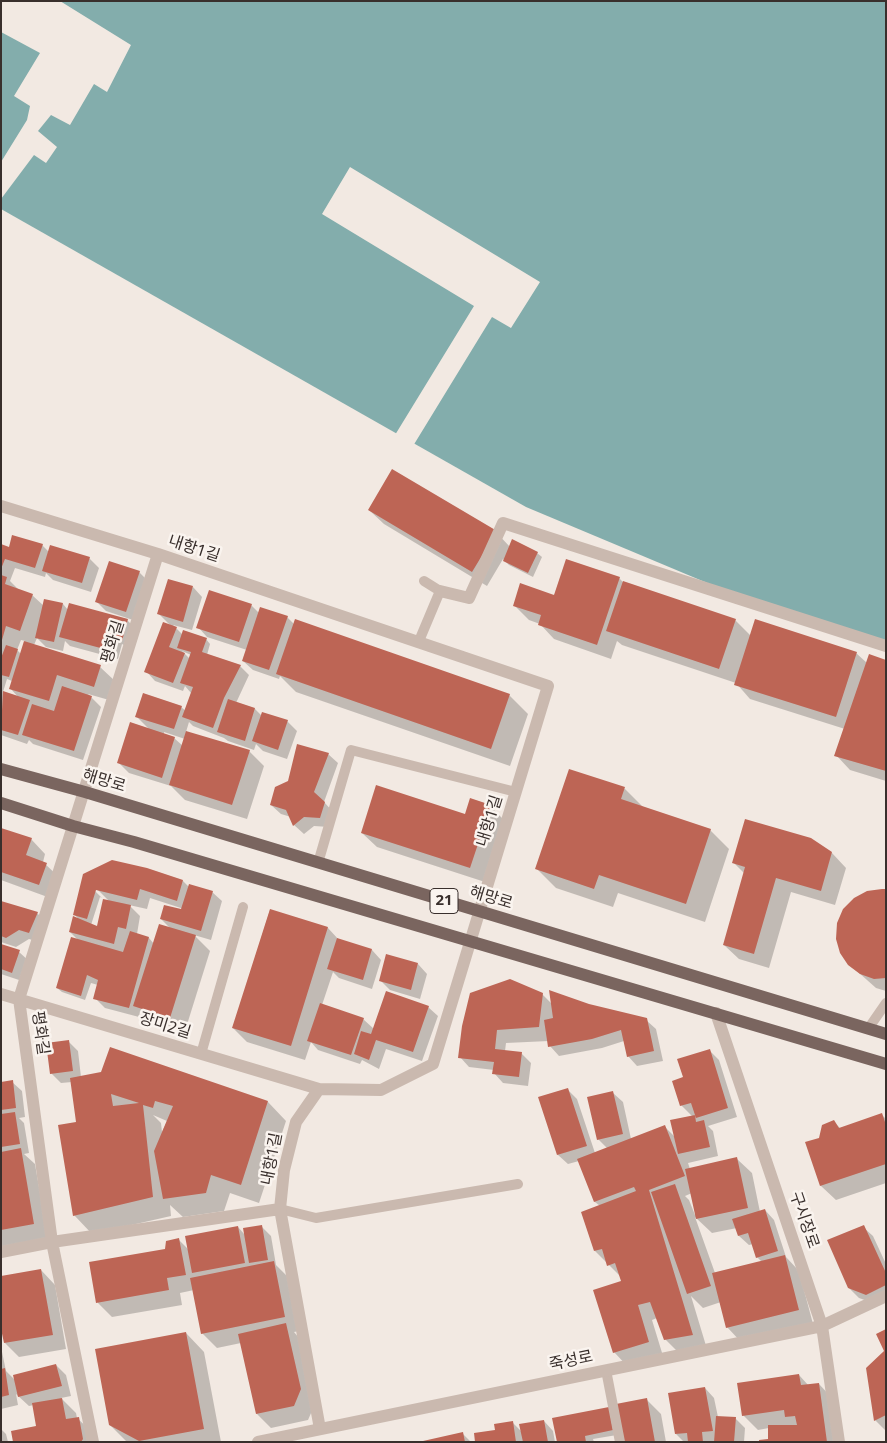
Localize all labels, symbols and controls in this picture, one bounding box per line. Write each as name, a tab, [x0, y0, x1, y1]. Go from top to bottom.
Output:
street label: 내항1길	[166, 532, 222, 566]
street label: 평화길	[97, 618, 129, 666]
street label: 해망로	[80, 765, 128, 797]
street label: 내항1길	[473, 793, 507, 849]
street label: 해망로	[467, 882, 515, 914]
road number: 21	[430, 888, 458, 914]
street label: 장미2길	[137, 1009, 193, 1043]
street label: 평화길	[27, 1010, 53, 1056]
street label: 내항1길	[257, 1131, 287, 1187]
street label: 구시장로	[785, 1189, 823, 1251]
street label: 죽성로	[547, 1347, 595, 1375]

